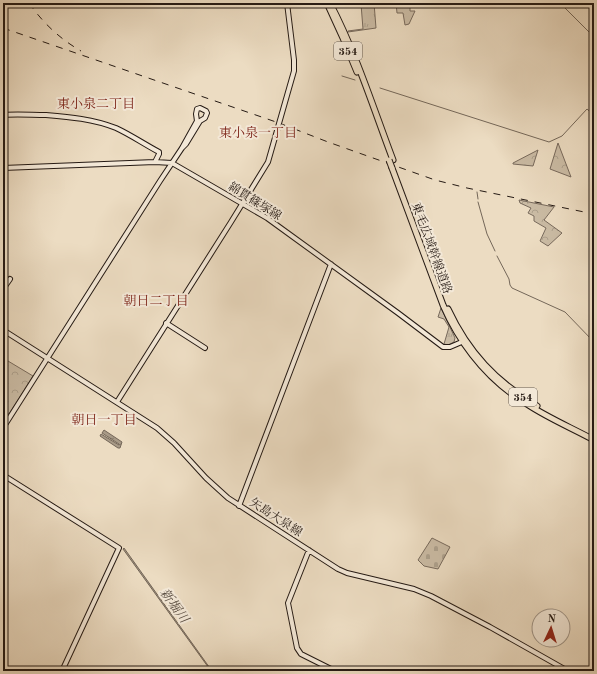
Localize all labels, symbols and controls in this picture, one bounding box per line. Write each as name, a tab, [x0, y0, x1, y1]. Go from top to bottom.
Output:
road number: 354	[334, 42, 362, 60]
district label: 東小泉二丁目	[57, 97, 135, 111]
district label: 東小泉一丁目	[219, 126, 297, 140]
street label: 綿貫篠塚線	[226, 179, 284, 223]
street label: 東毛広域幹線道路	[409, 200, 455, 296]
district label: 朝日二丁目	[123, 294, 189, 308]
road number: 354	[509, 388, 537, 406]
district label: 朝日一丁目	[71, 413, 137, 427]
street label: 矢島大泉線	[247, 495, 305, 539]
water label: 新堀川	[157, 586, 192, 627]
north arrow	[531, 608, 571, 648]
text: N	[547, 614, 557, 625]

